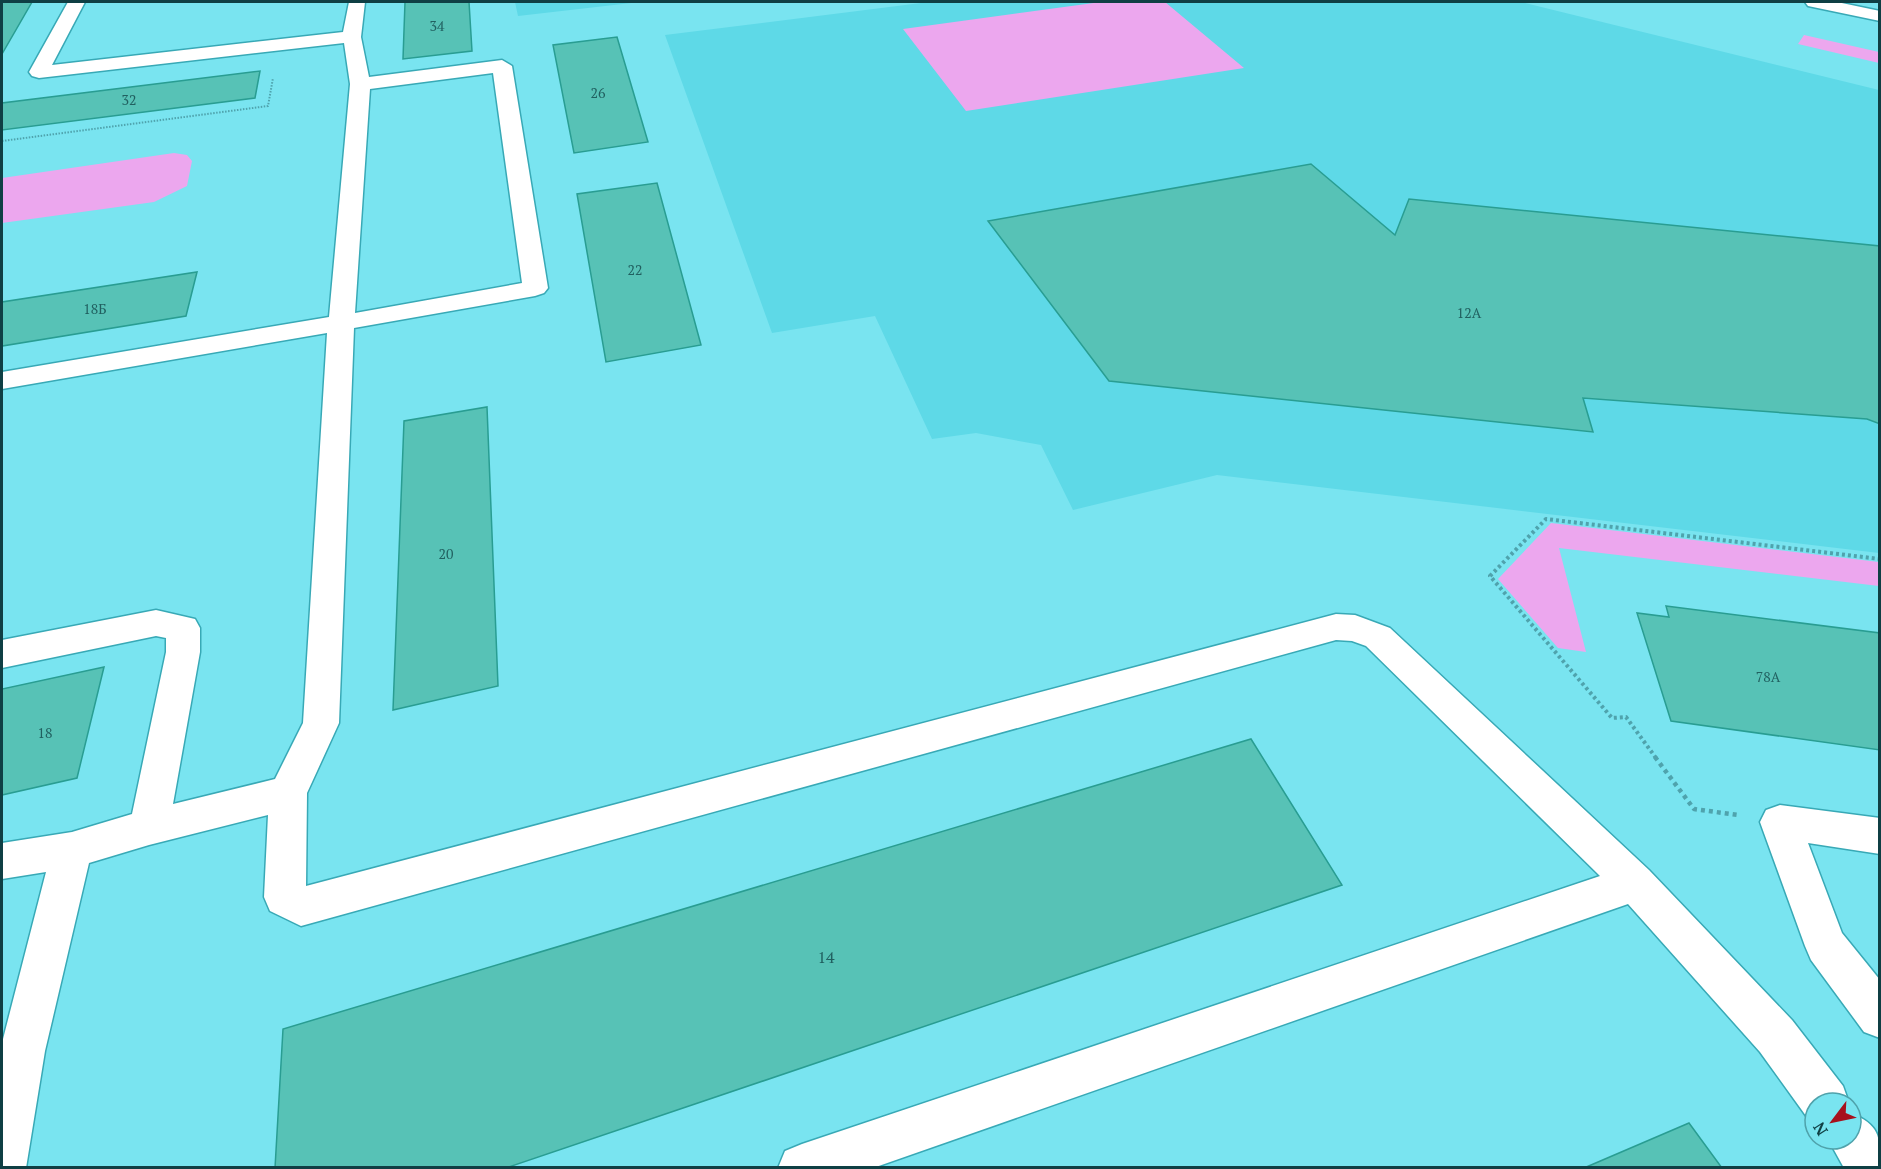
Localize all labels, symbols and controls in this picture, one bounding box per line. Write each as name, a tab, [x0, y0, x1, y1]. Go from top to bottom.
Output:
house number: 34	[430, 16, 445, 35]
house number: 26	[591, 83, 606, 102]
house number: 32	[122, 90, 136, 109]
house number: 22	[628, 260, 642, 279]
house number: 18Б	[83, 299, 107, 318]
house number: 12А	[1457, 303, 1482, 322]
house number: 20	[439, 544, 453, 563]
house number: 78А	[1756, 667, 1781, 686]
house number: 18	[38, 723, 52, 742]
house number: 14	[817, 946, 835, 968]
north arrow	[1803, 1091, 1863, 1151]
text: N	[1808, 1118, 1833, 1140]

